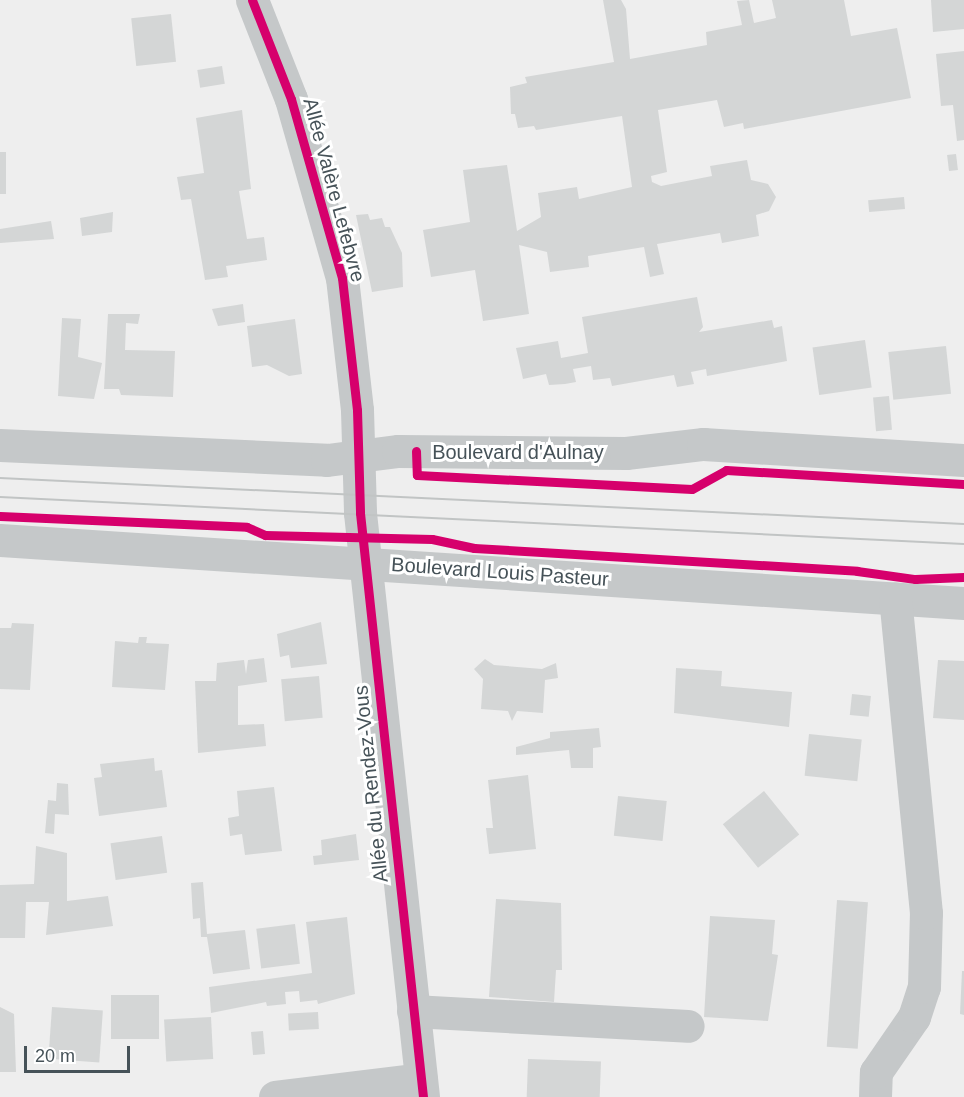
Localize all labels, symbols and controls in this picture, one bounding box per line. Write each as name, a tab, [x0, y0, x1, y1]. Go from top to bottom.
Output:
street label: Allée Valère Lefebvre	[298, 95, 370, 285]
street label: Boulevard d'Aulnay	[432, 440, 604, 464]
street label: Boulevard Louis Pasteur	[390, 552, 610, 592]
street label: Allée du Rendez-Vous	[349, 684, 393, 884]
scale bar	[27, 1034, 134, 1072]
text: 20 m	[35, 1046, 75, 1066]

